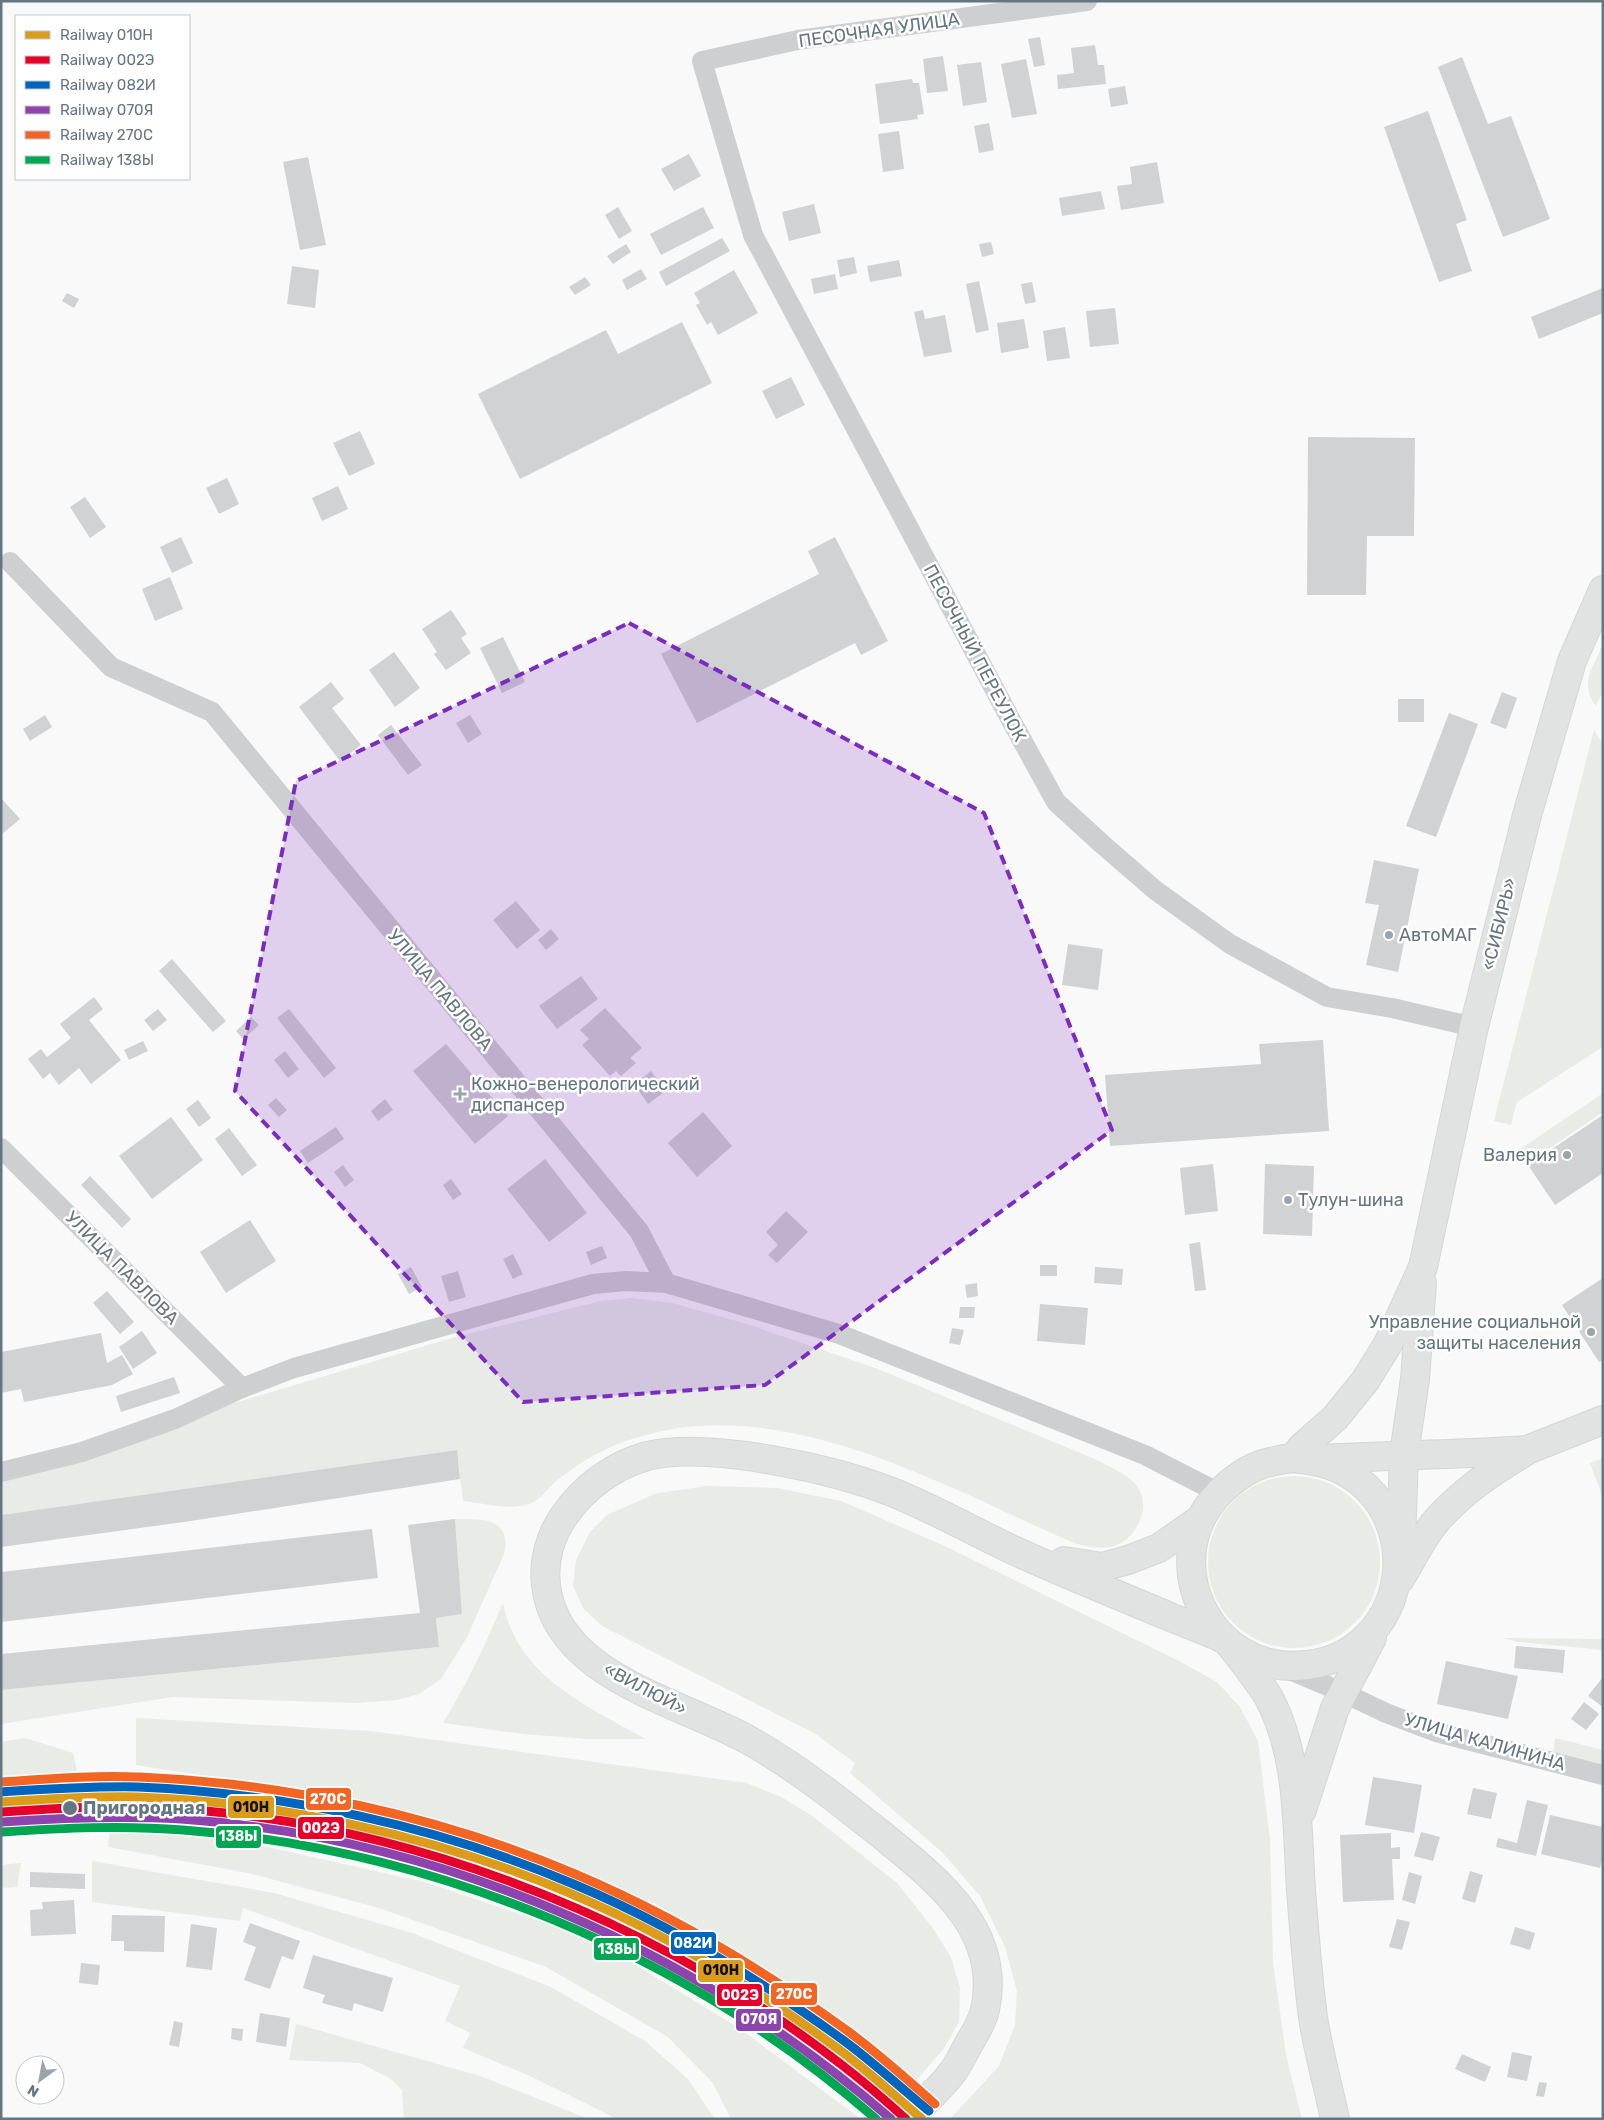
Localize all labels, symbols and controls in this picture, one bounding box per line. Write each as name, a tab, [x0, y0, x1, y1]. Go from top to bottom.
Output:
street label: ПЕСОЧНАЯ УЛИЦА	[797, 8, 961, 52]
legend	[15, 15, 190, 180]
text: Railway 010Н	[60, 26, 153, 44]
text: Railway 002Э	[60, 51, 154, 69]
text: Railway 082И	[60, 76, 156, 94]
text: Railway 070Я	[60, 101, 154, 119]
text: Railway 270С	[60, 126, 153, 144]
text: Railway 138Ы	[60, 151, 154, 169]
street label: ПЕСОЧНЫЙ ПЕРЕУЛОК	[919, 561, 1031, 745]
street label: «СИБИРЬ»	[1477, 875, 1521, 973]
place label: АвтоМАГ	[1399, 924, 1477, 946]
street label: УЛИЦА ПАВЛОВА	[383, 925, 497, 1055]
marker: АвтоМАГ	[1383, 929, 1395, 941]
place label: Кожно-венерологический диспансер	[471, 1073, 700, 1116]
marker: Кожно-венерологический диспансер	[453, 1087, 467, 1101]
place label: Валерия	[1483, 1144, 1557, 1166]
marker: Валерия	[1561, 1149, 1573, 1161]
place label: Тулун-шина	[1298, 1189, 1404, 1211]
marker: Тулун-шина	[1282, 1194, 1294, 1206]
street label: УЛИЦА ПАВЛОВА	[61, 1207, 183, 1329]
place label: Управление социальной защиты населения	[1369, 1311, 1581, 1354]
marker: Управление социальной защиты населения	[1585, 1326, 1597, 1338]
street label: «ВИЛЮЙ»	[600, 1658, 690, 1720]
street label: УЛИЦА КАЛИНИНА	[1402, 1708, 1568, 1776]
line badge: 270С	[305, 1787, 352, 1811]
text: 270С	[310, 1791, 346, 1808]
line badge: 010Н	[227, 1795, 275, 1819]
place label: Пригородная	[83, 1797, 206, 1819]
marker: Пригородная	[61, 1799, 79, 1817]
text: 010Н	[233, 1799, 269, 1816]
line badge: 002Э	[297, 1816, 345, 1840]
text: 002Э	[302, 1820, 340, 1837]
line badge: 138Ы	[215, 1825, 262, 1849]
text: 138Ы	[219, 1828, 257, 1845]
line badge: 082И	[670, 1931, 717, 1955]
text: 082И	[673, 1935, 713, 1952]
line badge: 138Ы	[593, 1937, 640, 1961]
text: 138Ы	[598, 1941, 636, 1958]
line badge: 010Н	[697, 1959, 744, 1983]
text: 010Н	[703, 1962, 739, 1979]
line badge: 270С	[770, 1982, 818, 2006]
line badge: 002Э	[716, 1983, 763, 2007]
text: 270С	[776, 1986, 812, 2003]
text: 002Э	[721, 1987, 759, 2004]
line badge: 070Я	[735, 2008, 782, 2032]
text: 070Я	[741, 2011, 777, 2028]
north arrow	[15, 2055, 65, 2105]
text: N	[25, 2081, 42, 2100]

